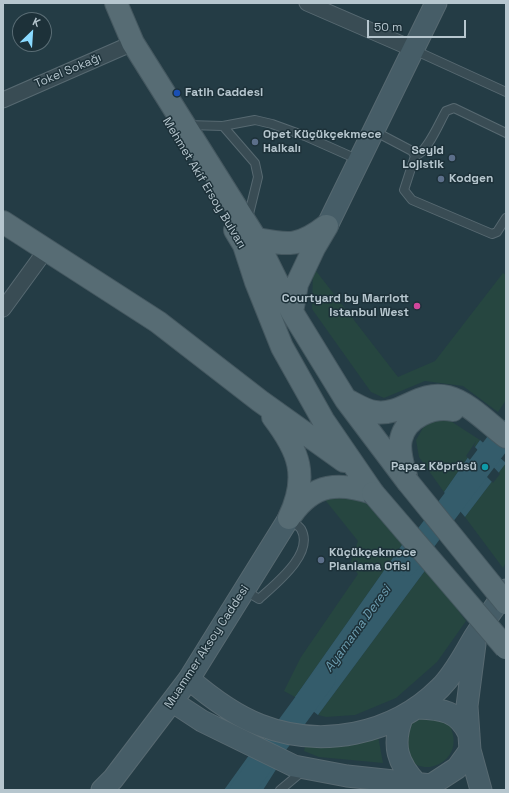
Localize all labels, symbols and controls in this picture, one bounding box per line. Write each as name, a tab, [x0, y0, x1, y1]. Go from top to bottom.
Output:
north arrow	[12, 12, 52, 52]
scale bar	[369, 12, 468, 38]
text: K	[31, 14, 43, 30]
text: 50 m	[374, 19, 402, 35]
street label: Tokel Sokağı	[33, 51, 103, 91]
place label: Fatih Caddesi	[185, 86, 263, 100]
marker: Fatih Caddesi	[172, 88, 182, 98]
street label: Mehmet Akif Ersoy Bulvarı	[159, 115, 249, 251]
place label: Opet Küçükçekmece Halkalı	[263, 128, 381, 156]
marker: Opet Küçükçekmece Halkalı	[250, 137, 260, 147]
place label: Seyid Lojistik	[402, 144, 444, 172]
marker: Seyid Lojistik	[447, 153, 457, 163]
place label: Kodgen	[449, 172, 493, 186]
marker: Kodgen	[436, 174, 446, 184]
place label: Courtyard by Marriott Istanbul West	[282, 292, 409, 320]
marker: Courtyard by Marriott Istanbul West	[412, 301, 422, 311]
place label: Papaz Köprüsü	[391, 460, 477, 474]
marker: Papaz Köprüsü	[480, 462, 490, 472]
place label: Küçükçekmece Planlama Ofisi	[329, 546, 416, 574]
marker: Küçükçekmece Planlama Ofisi	[316, 555, 326, 565]
street label: Muammer Aksoy Caddesi	[162, 583, 252, 711]
water label: Ayamama Deresi	[321, 583, 395, 675]

